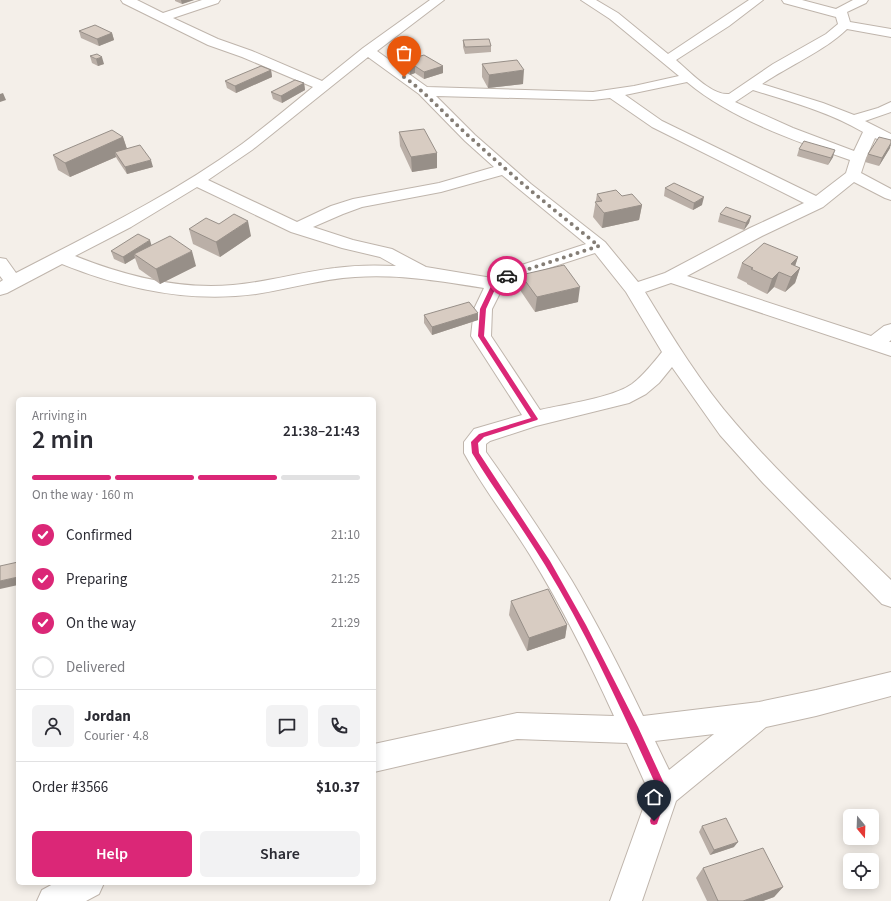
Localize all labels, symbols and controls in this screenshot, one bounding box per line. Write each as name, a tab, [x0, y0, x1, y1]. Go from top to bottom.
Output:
pin	[387, 36, 421, 77]
icon: bag	[393, 42, 415, 64]
courier	[487, 256, 527, 296]
icon: car	[496, 265, 518, 287]
text: Arriving in	[32, 407, 87, 425]
text: 2 min	[32, 421, 94, 458]
text: 21:38–21:43	[283, 421, 360, 442]
text: On the way · 160 m	[32, 486, 134, 504]
icon: check	[32, 524, 54, 546]
text: Confirmed	[66, 525, 132, 546]
text: 21:10	[331, 526, 360, 544]
icon: check	[32, 568, 54, 590]
text: Preparing	[66, 569, 127, 590]
text: 21:25	[331, 570, 360, 588]
icon: check	[32, 612, 54, 634]
text: On the way	[66, 613, 136, 634]
text: 21:29	[331, 614, 360, 632]
text: Delivered	[66, 657, 125, 678]
button: person	[32, 705, 74, 747]
button: chat	[266, 705, 308, 747]
button: phone	[318, 705, 360, 747]
text: Jordan	[84, 706, 131, 727]
text: Courier · 4.8	[84, 727, 149, 745]
text: Order #3566	[32, 777, 108, 798]
text: $10.37	[316, 777, 360, 798]
pin	[637, 780, 671, 821]
icon: home	[643, 786, 665, 808]
north arrow	[843, 809, 879, 845]
map controls	[843, 809, 879, 889]
button: Help	[32, 831, 192, 877]
button: Share	[200, 831, 360, 877]
button: locate	[843, 853, 879, 889]

